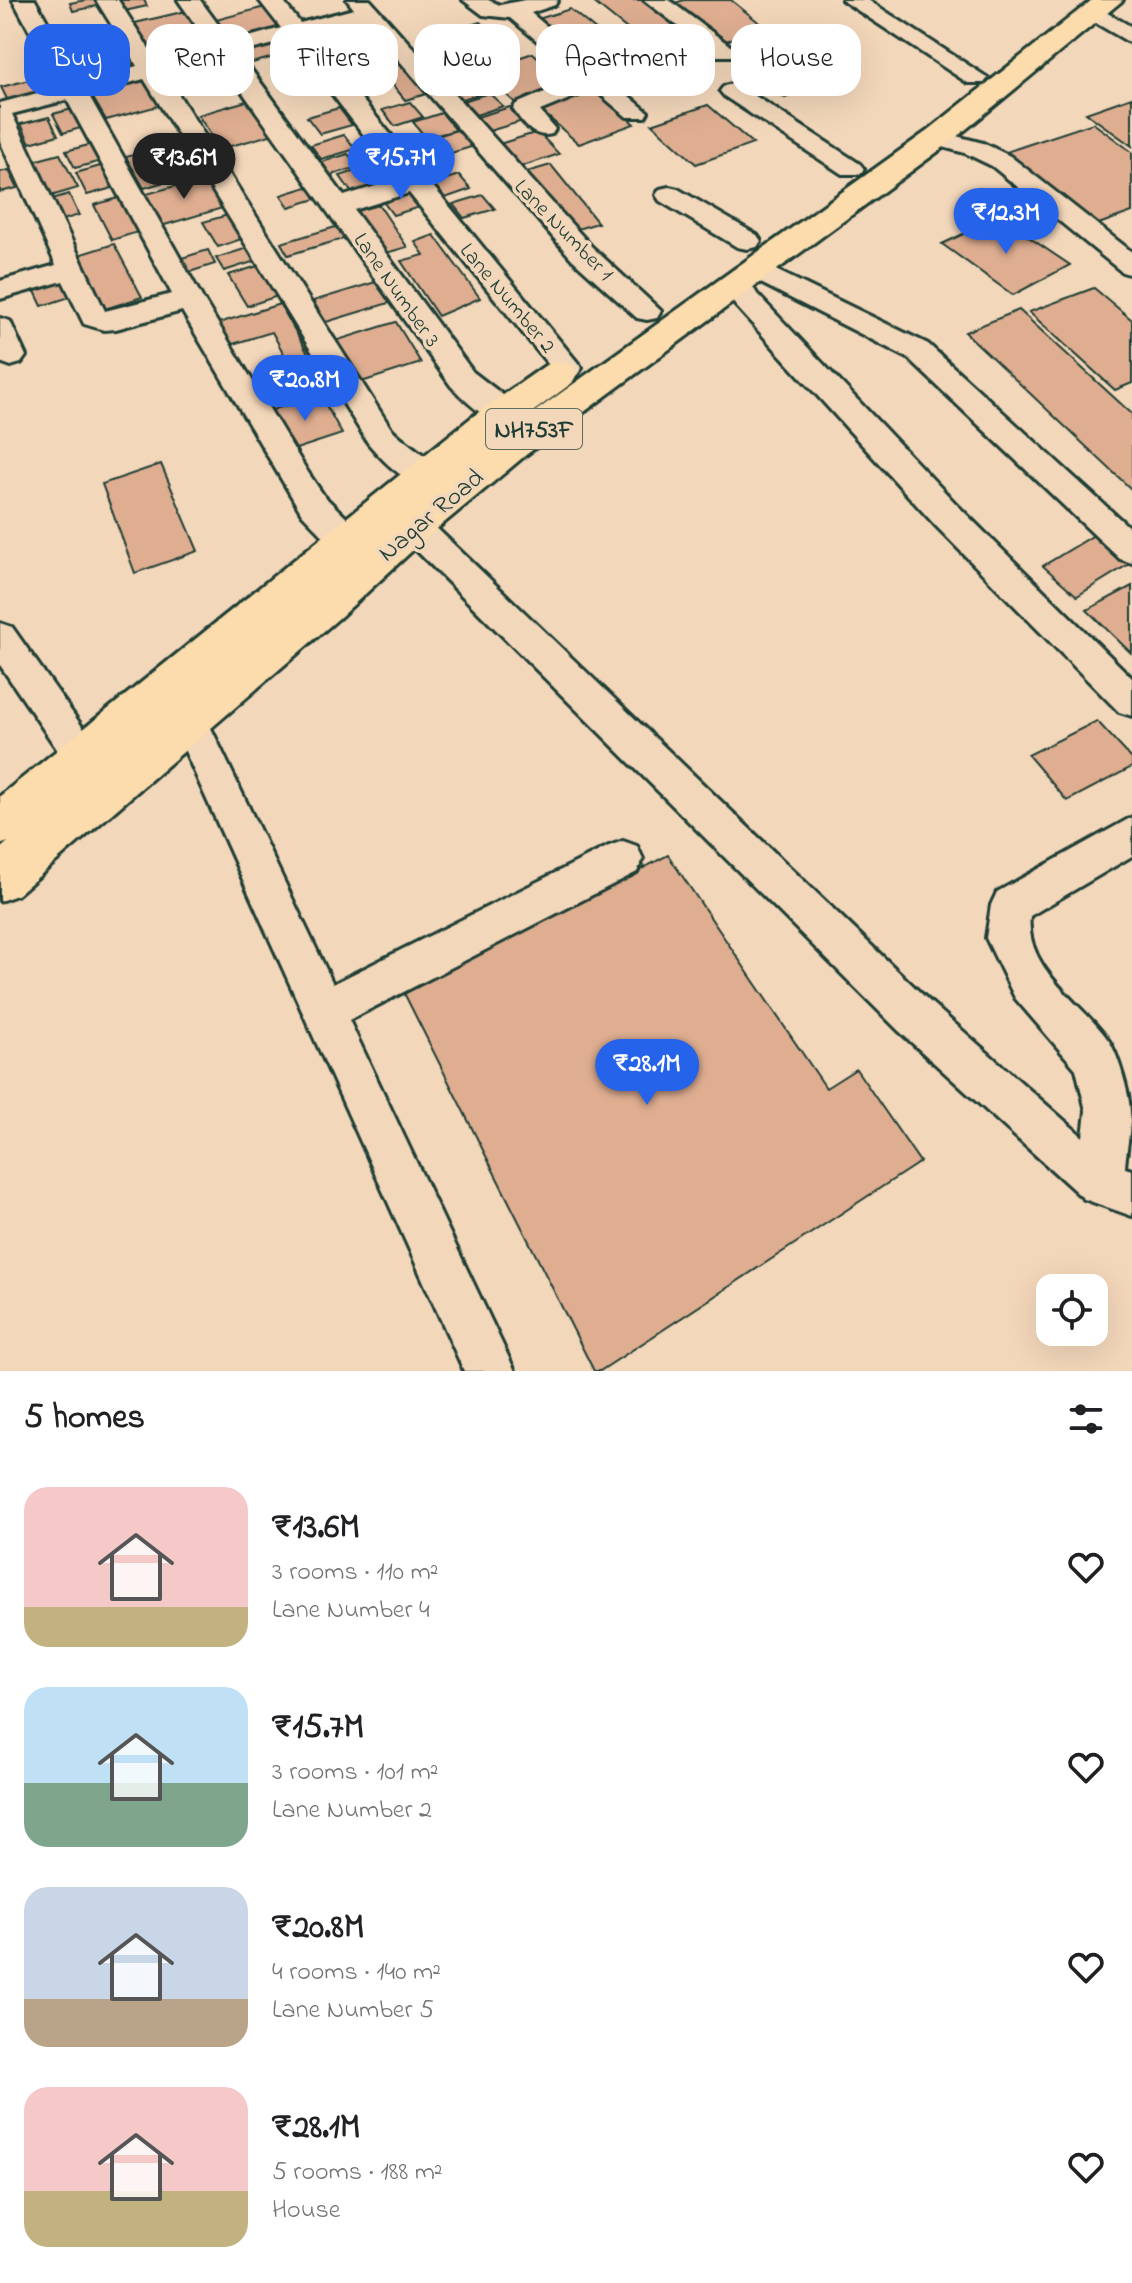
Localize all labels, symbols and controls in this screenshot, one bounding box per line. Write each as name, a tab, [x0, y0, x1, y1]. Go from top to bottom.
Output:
chip: Buy	[24, 24, 130, 96]
chip: Rent	[146, 24, 254, 96]
chip: Filters	[270, 24, 398, 96]
chip: New	[414, 24, 520, 96]
chip: Apartment	[536, 24, 715, 96]
chip: House	[731, 24, 861, 96]
pin: ₹13.6M	[119, 133, 249, 201]
pin: ₹15.7M	[336, 133, 466, 201]
text: ₹13.6M	[150, 140, 218, 178]
text: ₹15.7M	[366, 140, 436, 178]
street label: Lane Number 1	[506, 173, 620, 289]
pin: ₹12.3M	[941, 188, 1071, 256]
text: ₹12.3M	[972, 195, 1040, 233]
street label: Lane Number 3	[344, 227, 447, 355]
street label: Lane Number 2	[451, 237, 563, 361]
pin: ₹20.8M	[240, 355, 370, 423]
text: ₹20.8M	[270, 362, 340, 400]
road number: NH753F	[486, 409, 582, 449]
street label: Nagar Road	[371, 460, 494, 572]
pin: ₹28.1M	[582, 1039, 712, 1107]
text: ₹28.1M	[613, 1046, 681, 1084]
map controls	[1036, 1274, 1108, 1346]
button: locate	[1036, 1274, 1108, 1346]
text: 5 homes	[24, 1394, 145, 1444]
icon: filters	[1064, 1397, 1108, 1441]
text: ₹13.6M	[272, 1504, 360, 1554]
icon: home	[88, 1519, 184, 1615]
icon: heart	[1064, 1545, 1108, 1589]
text: 3 rooms · 110 m²	[272, 1554, 438, 1592]
text: Lane Number 4	[272, 1592, 430, 1630]
text: ₹15.7M	[272, 1704, 364, 1754]
icon: home	[88, 1719, 184, 1815]
icon: heart	[1064, 1745, 1108, 1789]
text: 3 rooms · 101 m²	[272, 1754, 438, 1792]
text: Lane Number 2	[272, 1792, 432, 1830]
text: ₹20.8M	[272, 1904, 364, 1954]
icon: home	[88, 1919, 184, 2015]
icon: heart	[1064, 1945, 1108, 1989]
text: 4 rooms · 140 m²	[272, 1954, 441, 1992]
text: Lane Number 5	[272, 1992, 434, 2030]
text: ₹28.1M	[272, 2104, 360, 2154]
icon: home	[88, 2119, 184, 2215]
icon: heart	[1064, 2145, 1108, 2189]
text: 5 rooms · 188 m²	[272, 2154, 443, 2192]
text: House	[272, 2192, 340, 2230]

